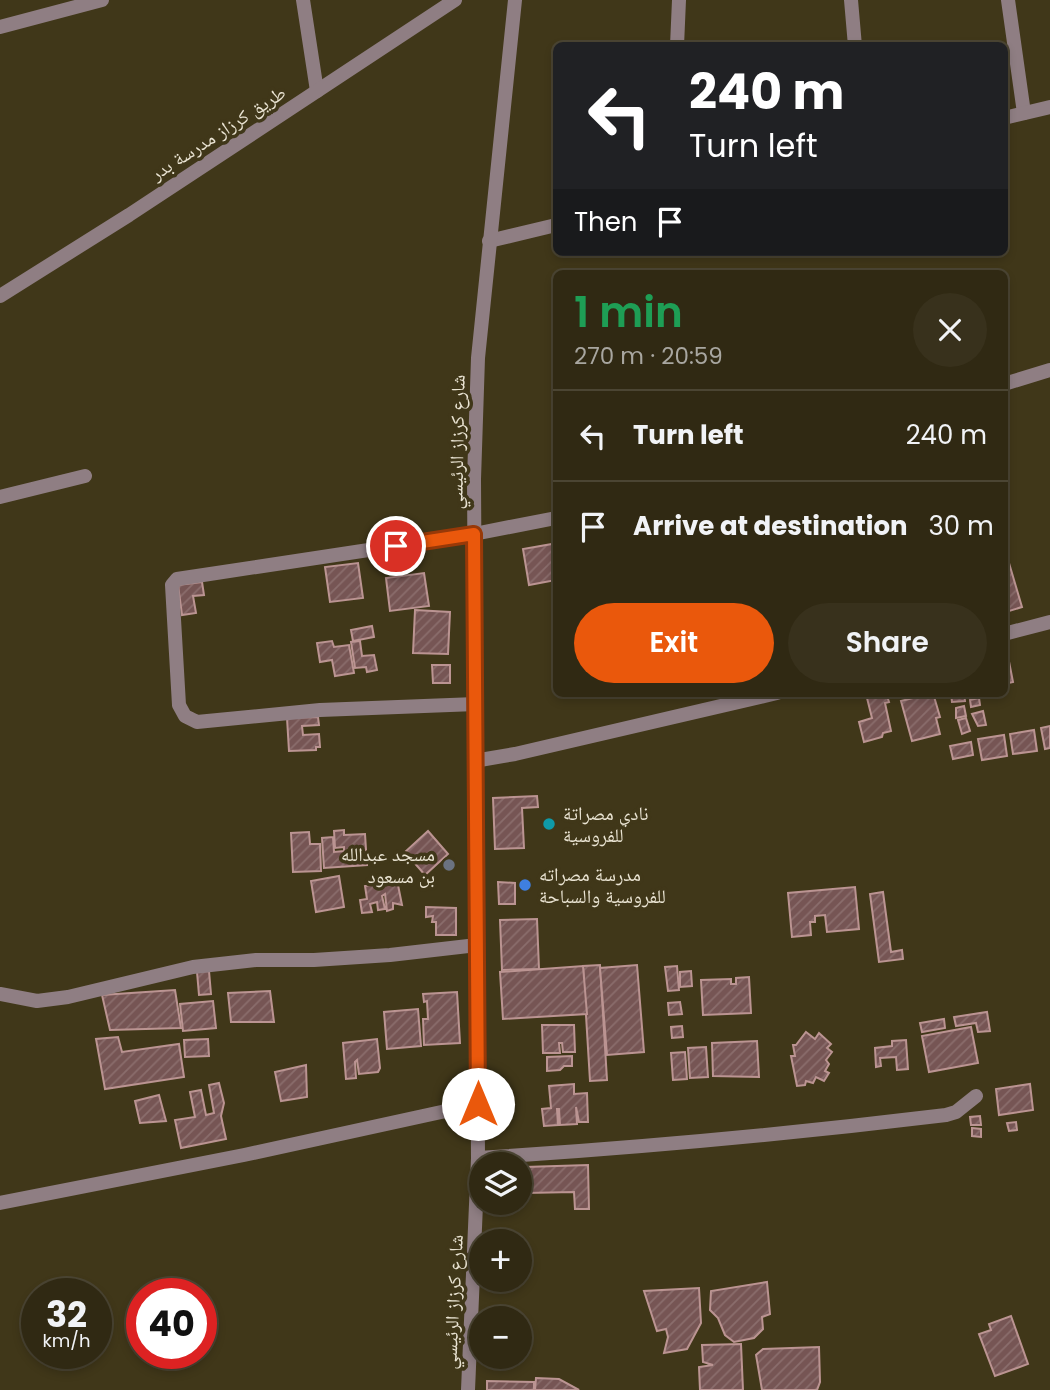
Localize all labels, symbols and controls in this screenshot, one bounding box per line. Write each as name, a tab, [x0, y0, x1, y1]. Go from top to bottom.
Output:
text: 240 m	[689, 58, 844, 126]
icon: left	[574, 70, 665, 161]
street label: طريق كرزاز مدرسة بدر	[144, 79, 291, 188]
text: Turn left	[689, 123, 818, 168]
icon: arrive	[651, 203, 689, 241]
text: Then	[574, 204, 637, 240]
text: 1 min	[574, 283, 683, 342]
button: close	[913, 293, 987, 367]
text: 270 m · 20:59	[574, 340, 723, 372]
street label: شارع كرزاز الرئيسي	[442, 374, 474, 510]
icon: left	[574, 417, 612, 455]
text: Turn left	[633, 417, 744, 453]
text: 240 m	[906, 417, 987, 453]
icon: arrive	[574, 508, 612, 546]
text: Arrive at destination	[633, 508, 908, 544]
text: 30 m	[929, 508, 994, 544]
pin	[366, 516, 426, 576]
icon: arrive	[377, 527, 415, 565]
button: Exit	[574, 603, 774, 683]
button: Share	[788, 603, 987, 683]
place label: نادي مصراتة للفروسية	[563, 800, 648, 849]
marker: نادي مصراتة للفروسية	[541, 816, 557, 832]
place label: مسجد عبدالله بن مسعود	[341, 841, 435, 890]
marker: مسجد عبدالله بن مسعود	[441, 857, 457, 873]
place label: مدرسة مصراته للفروسية والسباحة	[539, 861, 666, 910]
marker: مدرسة مصراته للفروسية والسباحة	[517, 877, 533, 893]
position arrow	[441, 1067, 515, 1141]
map controls	[469, 1152, 532, 1369]
button: layers	[469, 1152, 532, 1215]
button: +	[469, 1229, 532, 1292]
street label: شارع كرزاز الرئيسي	[436, 1234, 472, 1370]
speed limit sign: 40	[126, 1278, 217, 1369]
text: 32	[46, 1290, 87, 1339]
button: −	[469, 1306, 532, 1369]
text: km/h	[43, 1328, 90, 1353]

